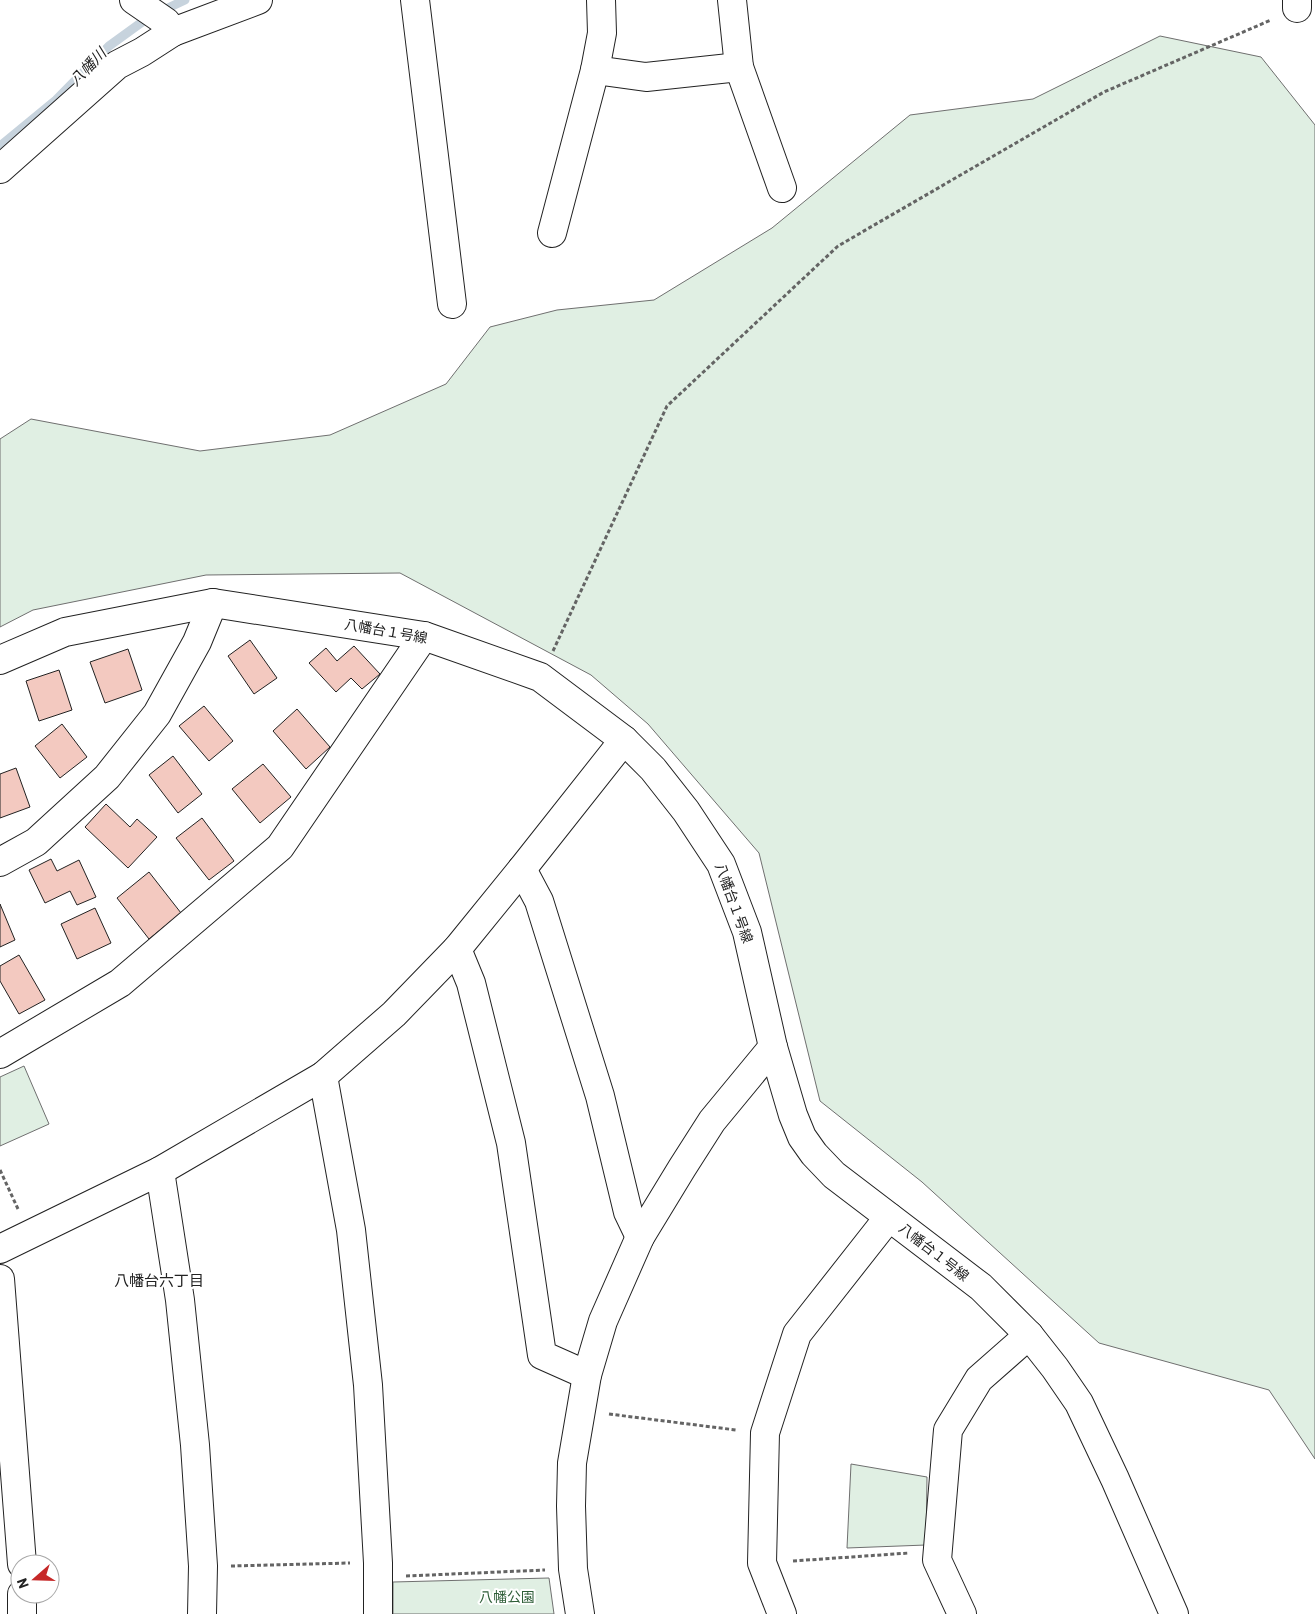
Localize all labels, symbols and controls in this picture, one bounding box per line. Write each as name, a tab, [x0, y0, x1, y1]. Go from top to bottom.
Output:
water label: 八幡川	[65, 42, 111, 89]
street label: 八幡台１号線	[343, 615, 429, 646]
street label: 八幡台１号線	[712, 860, 757, 945]
street label: 八幡台１号線	[896, 1219, 973, 1284]
district label: 八幡台六丁目	[114, 1271, 204, 1289]
north arrow	[10, 1554, 60, 1604]
text: N	[13, 1576, 32, 1591]
park label: 八幡公園	[479, 1588, 535, 1605]

